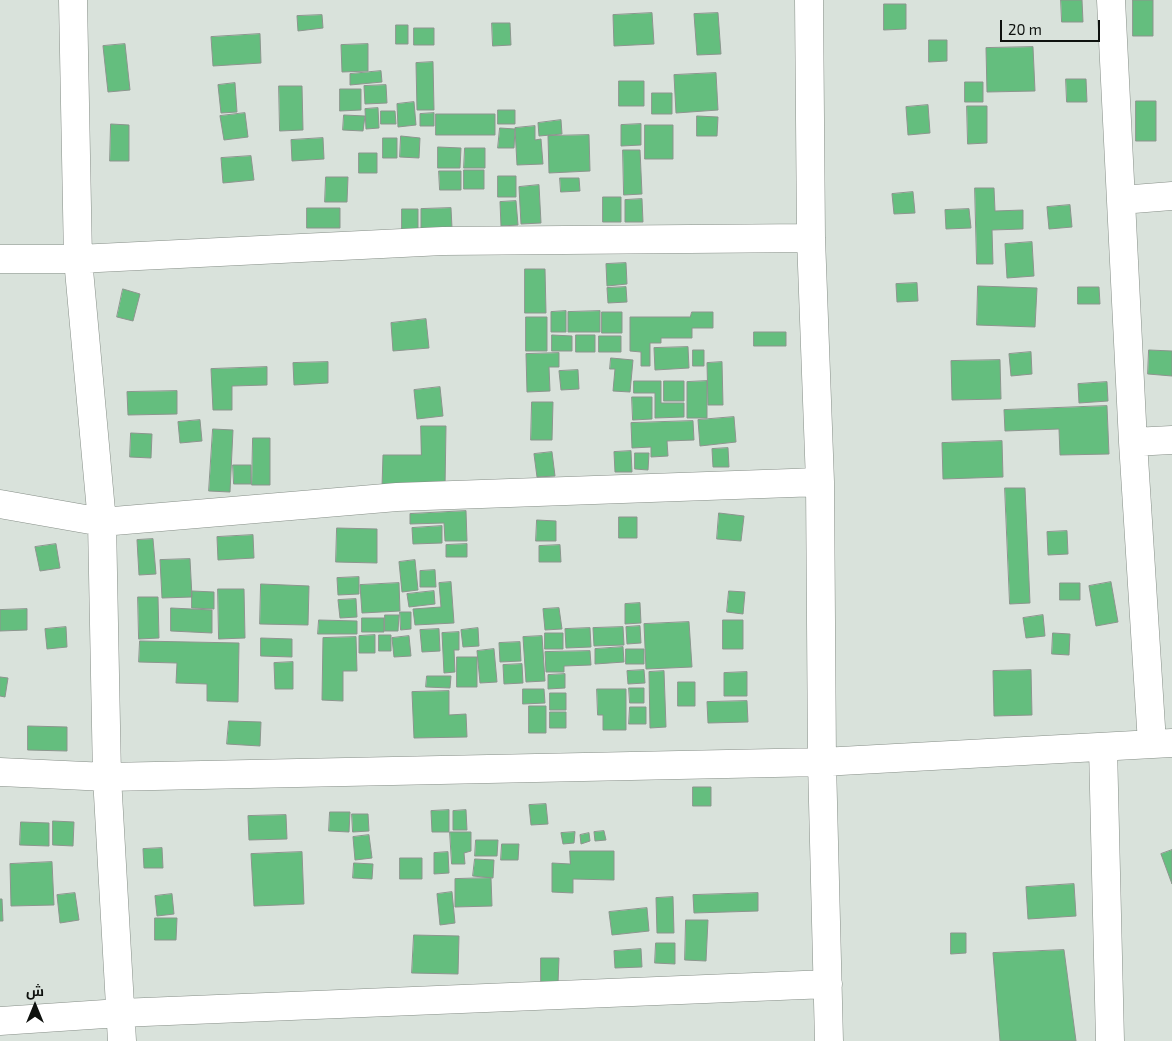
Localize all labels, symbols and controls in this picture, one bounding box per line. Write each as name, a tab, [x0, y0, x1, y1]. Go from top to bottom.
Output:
scale bar	[1002, 10, 1102, 42]
text: 20 m	[1008, 20, 1042, 38]
north arrow	[10, 981, 60, 1031]
text: ش	[26, 982, 44, 999]

